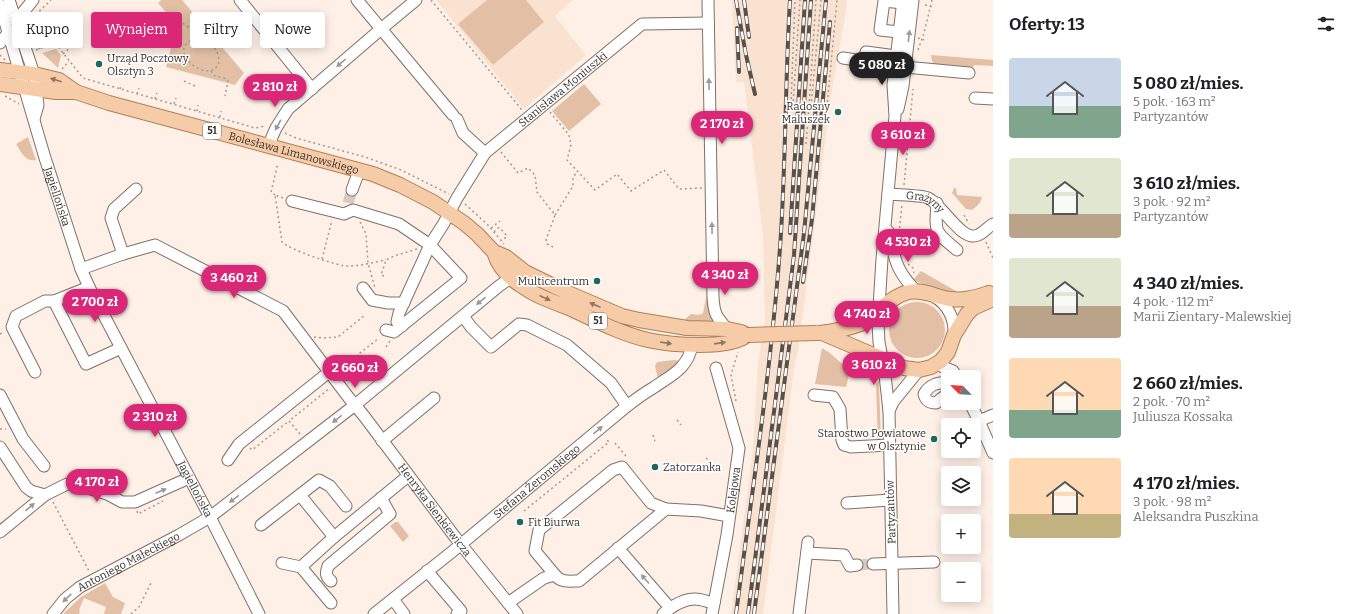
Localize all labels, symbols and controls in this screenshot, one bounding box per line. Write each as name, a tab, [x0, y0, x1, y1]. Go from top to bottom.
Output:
chip: Kupno	[12, 12, 83, 48]
chip: Wynajem	[91, 12, 182, 48]
chip: Filtry	[190, 12, 252, 48]
chip: Nowe	[260, 12, 325, 48]
icon: filters	[1315, 13, 1337, 35]
text: Oferty: 13	[1009, 14, 1085, 35]
one-way arrow	[905, 30, 912, 42]
street label: Stanisława Moniuszki	[516, 49, 610, 130]
place label: Urząd Pocztowy Olsztyn 3	[107, 52, 189, 78]
pin: 5 080 zł	[841, 52, 923, 86]
text: 5 080 zł	[858, 57, 906, 72]
marker: Urząd Pocztowy Olsztyn 3	[94, 59, 104, 69]
one-way arrow	[336, 59, 346, 68]
text: 5 080 zł/mies.	[1133, 73, 1243, 94]
pin: 2 810 zł	[234, 74, 316, 108]
icon: home	[1041, 74, 1089, 122]
one-way arrow	[50, 77, 62, 83]
one-way arrow	[706, 78, 713, 90]
text: 2 810 zł	[252, 79, 298, 94]
text: 5 pok. · 163 m²	[1133, 94, 1216, 109]
place label: Radosny Maluszek	[782, 100, 831, 126]
marker: Radosny Maluszek	[833, 107, 843, 117]
text: Partyzantów	[1133, 109, 1208, 124]
pin: 2 170 zł	[681, 111, 763, 145]
text: 2 170 zł	[700, 116, 744, 131]
one-way arrow	[274, 119, 281, 131]
pin: 3 610 zł	[862, 122, 944, 156]
road number: 51	[203, 123, 221, 139]
text: 3 610 zł	[881, 127, 925, 142]
street label: Bolesława Limanowskiego	[227, 129, 360, 176]
street label: Jagiellońska	[42, 164, 73, 228]
text: 3 610 zł/mies.	[1133, 173, 1240, 194]
icon: home	[1041, 174, 1089, 222]
street label: Grażyny	[906, 189, 948, 215]
text: 3 pok. · 92 m²	[1133, 194, 1211, 209]
text: Partyzantów	[1133, 209, 1208, 224]
one-way arrow	[709, 221, 715, 234]
pin: 4 530 zł	[867, 229, 949, 263]
text: 4 530 zł	[885, 234, 931, 249]
pin: 4 340 zł	[684, 262, 766, 296]
pin: 3 460 zł	[193, 265, 275, 299]
text: 4 340 zł	[701, 267, 749, 282]
text: 3 460 zł	[210, 270, 258, 285]
text: 4 340 zł/mies.	[1133, 273, 1244, 294]
icon: home	[1041, 274, 1089, 322]
place label: Multicentrum	[517, 275, 590, 288]
marker: Multicentrum	[592, 276, 602, 286]
pin: 2 700 zł	[54, 289, 136, 323]
text: 2 700 zł	[72, 294, 118, 309]
text: 4 pok. · 112 m²	[1133, 294, 1214, 309]
one-way arrow	[539, 295, 551, 301]
one-way arrow	[475, 297, 486, 306]
one-way arrow	[589, 301, 601, 307]
pin: 4 740 zł	[826, 301, 908, 335]
text: 4 740 zł	[844, 306, 890, 321]
text: Marii Zientary-Malewskiej	[1133, 309, 1292, 324]
road number: 51	[589, 313, 607, 329]
one-way arrow	[660, 340, 672, 346]
one-way arrow	[714, 340, 726, 346]
pin: 3 610 zł	[833, 352, 915, 386]
pin: 2 660 zł	[314, 355, 396, 389]
text: 3 610 zł	[852, 357, 896, 372]
text: 2 660 zł	[332, 360, 378, 375]
north arrow	[941, 370, 981, 410]
map controls	[941, 370, 981, 602]
text: 2 660 zł/mies.	[1133, 373, 1243, 394]
icon: home	[1041, 374, 1089, 422]
text: 2 pok. · 70 m²	[1133, 394, 1210, 409]
pin: 2 310 zł	[114, 404, 196, 438]
text: 2 310 zł	[133, 409, 177, 424]
text: Juliusza Kossaka	[1133, 409, 1233, 424]
one-way arrow	[331, 415, 342, 423]
button: locate	[941, 418, 981, 458]
one-way arrow	[592, 425, 603, 434]
place label: Starostwo Powiatowe w Olsztynie	[818, 427, 926, 453]
marker: Starostwo Powiatowe w Olsztynie	[929, 434, 939, 444]
street label: Stefana Żeromskiego	[491, 442, 583, 521]
street label: Jagiellońska	[175, 458, 215, 519]
street label: Henryka Sienkiewicza	[395, 461, 474, 559]
place label: Zatorzanka	[663, 461, 721, 474]
marker: Zatorzanka	[650, 462, 660, 472]
street label: Kolejowa	[724, 466, 743, 514]
button: layers	[941, 466, 981, 506]
pin: 4 170 zł	[56, 469, 138, 503]
text: 4 170 zł/mies.	[1133, 473, 1239, 494]
text: 4 170 zł	[75, 474, 119, 489]
icon: home	[1041, 474, 1089, 522]
street label: Partyzantów	[883, 480, 899, 544]
one-way arrow	[156, 487, 168, 493]
text: 3 pok. · 98 m²	[1133, 494, 1211, 509]
one-way arrow	[229, 495, 240, 503]
one-way arrow	[25, 503, 36, 512]
text: Aleksandra Puszkina	[1133, 509, 1259, 524]
button: +	[941, 514, 981, 554]
place label: Fit Biurwa	[528, 516, 580, 529]
marker: Fit Biurwa	[515, 517, 525, 527]
street label: Antoniego Małeckiego	[75, 529, 182, 594]
button: −	[941, 562, 981, 602]
one-way arrow	[640, 573, 649, 584]
one-way arrow	[62, 593, 72, 603]

